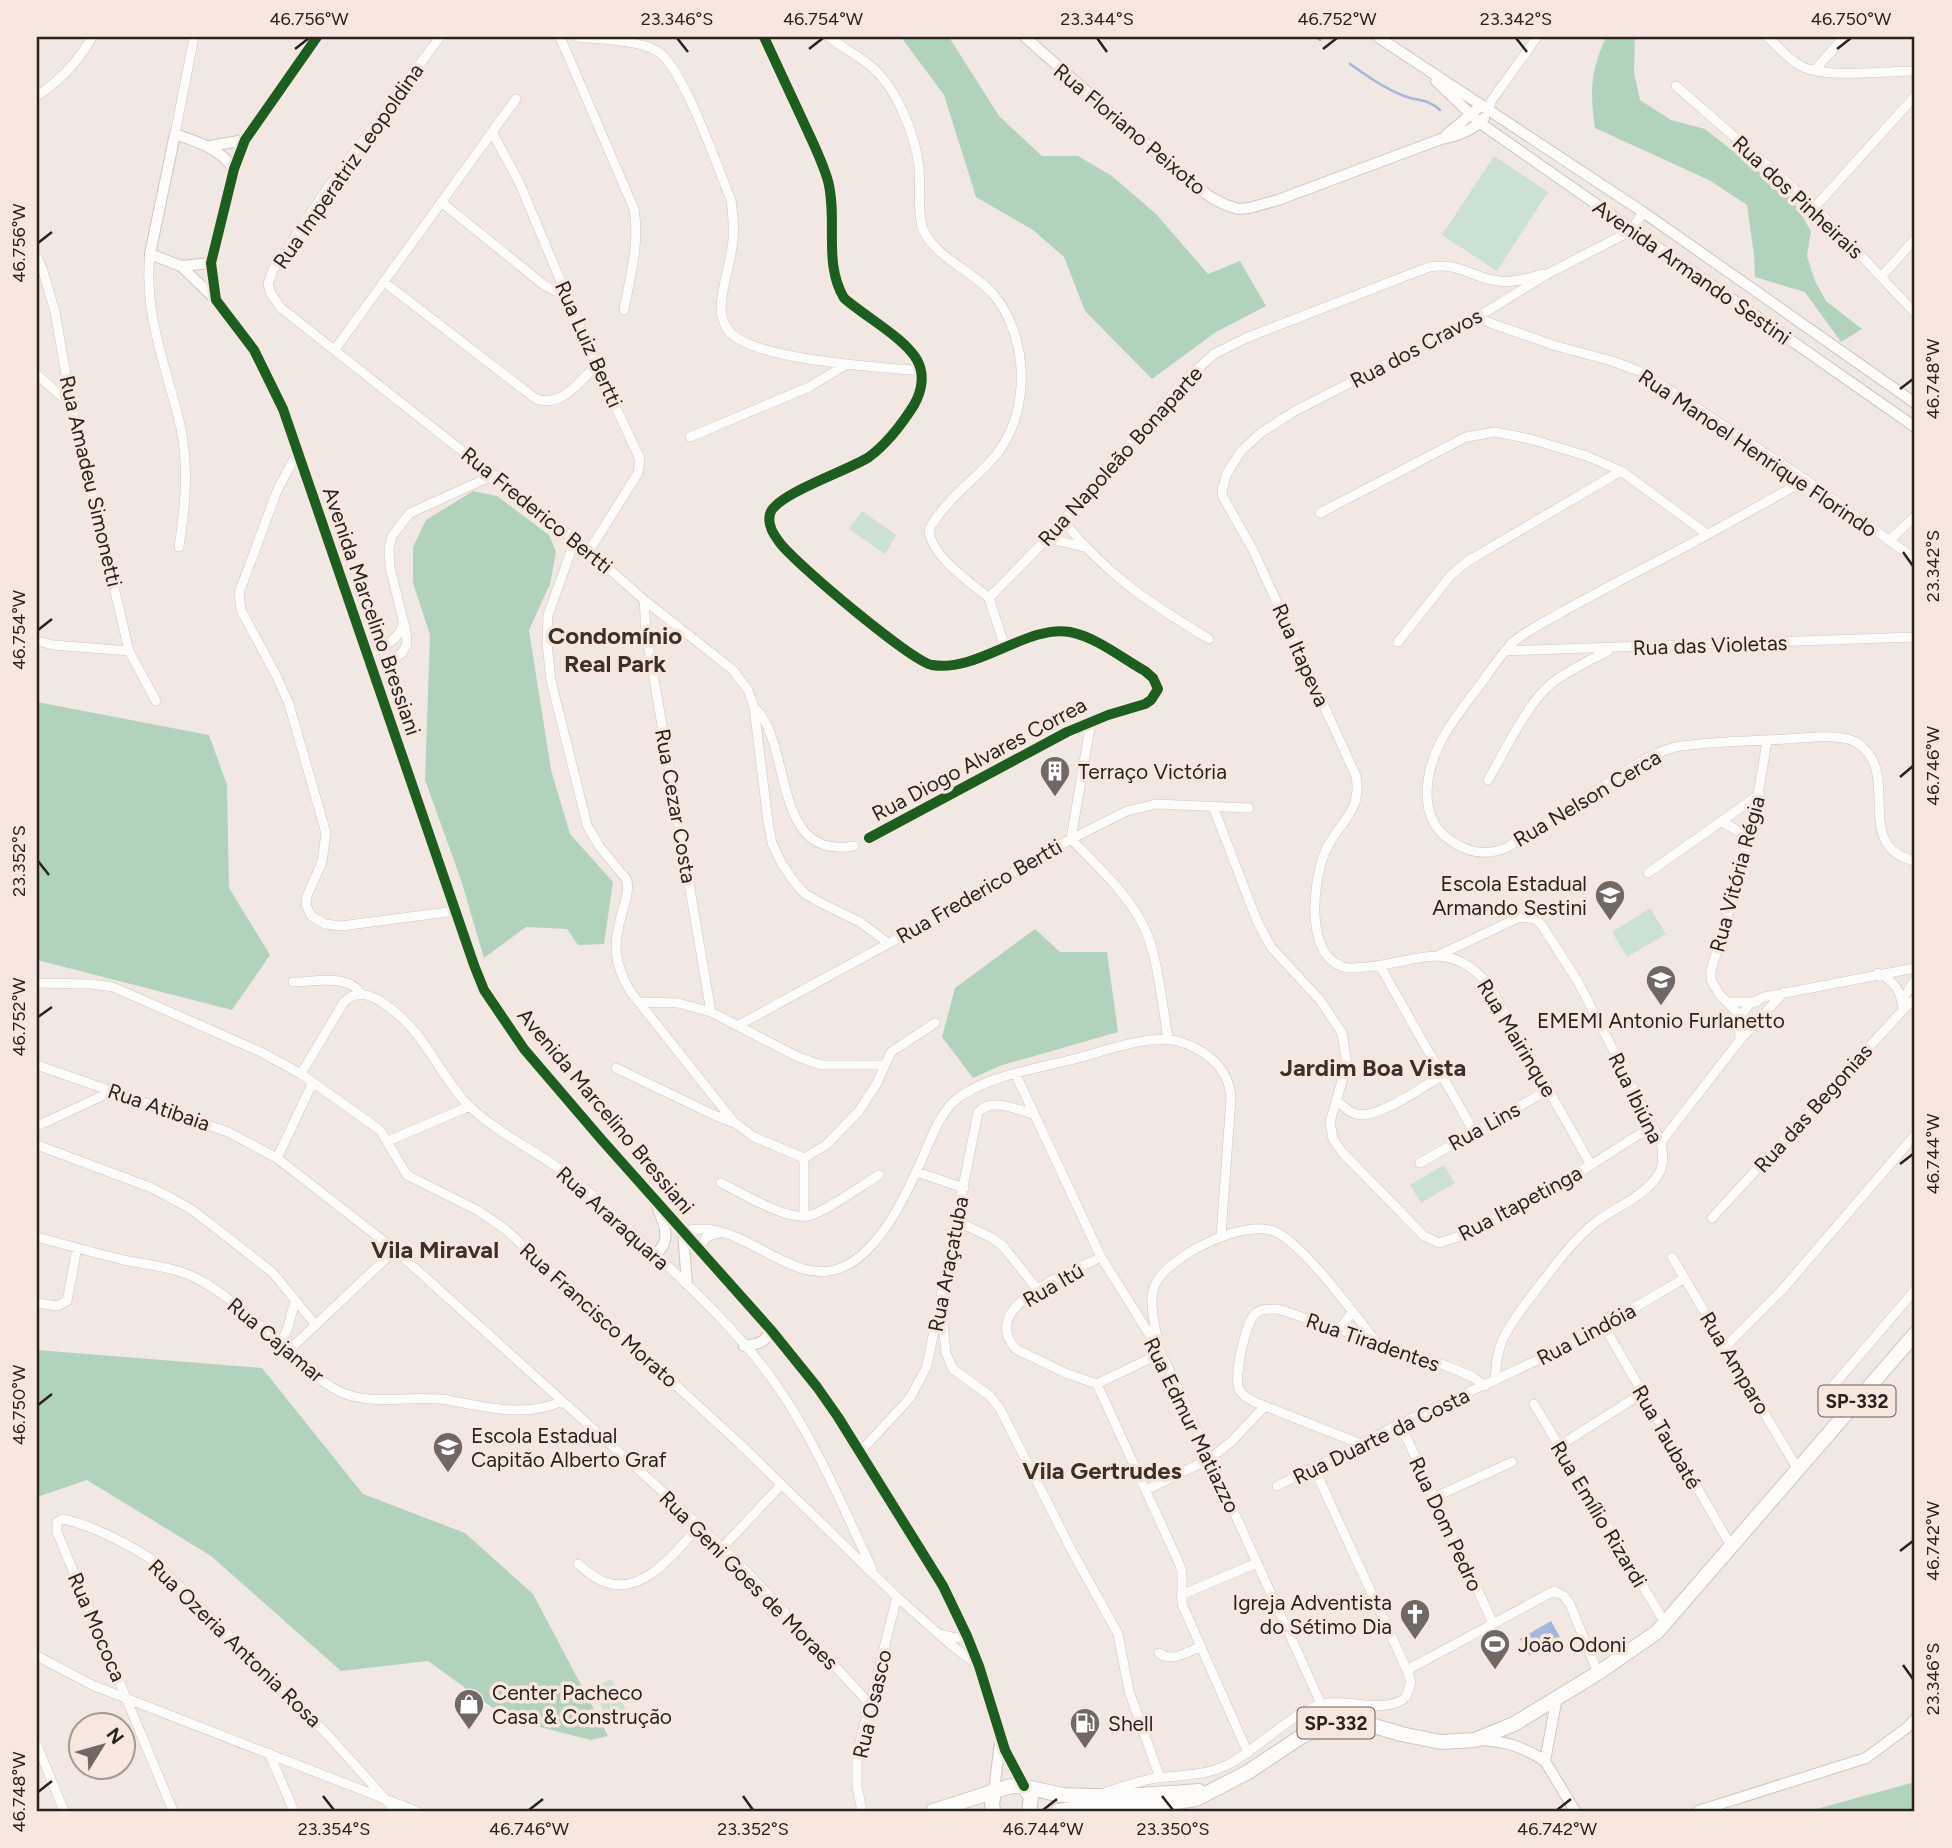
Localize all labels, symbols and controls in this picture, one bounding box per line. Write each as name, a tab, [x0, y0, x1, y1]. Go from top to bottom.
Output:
text: 46.756°W	[269, 8, 349, 30]
text: 23.346°S	[641, 8, 713, 30]
text: 46.754°W	[783, 8, 864, 30]
text: 23.344°S	[1060, 8, 1134, 30]
text: 46.752°W	[1297, 8, 1377, 30]
text: 23.342°S	[1480, 8, 1552, 30]
text: 46.750°W	[1811, 8, 1892, 30]
street label: Rua Floriano Peixoto	[1049, 58, 1211, 200]
street label: Rua Imperatriz Leopoldina	[268, 59, 428, 273]
street label: Rua dos Pinheirais	[1727, 130, 1869, 264]
street label: Avenida Armando Sestini	[1588, 194, 1796, 350]
text: 46.756°W	[8, 203, 30, 283]
street label: Rua Luiz Bertti	[550, 277, 628, 411]
street label: Rua dos Cravos	[1346, 303, 1486, 393]
text: 46.748°W	[1922, 338, 1944, 419]
street label: Rua Napoleão Bonaparte	[1033, 361, 1207, 551]
street label: Rua Manoel Henrique Florindo	[1634, 364, 1882, 542]
street label: Rua Amadeu Simonetti	[55, 373, 127, 589]
street label: Rua Frederico Bertti	[456, 441, 618, 579]
street label: Avenida Marcelino Bressiani	[318, 484, 426, 738]
text: 23.342°S	[1922, 530, 1944, 602]
text: 46.754°W	[8, 589, 30, 670]
street label: Rua Itapeva	[1267, 600, 1335, 710]
district label: Condomínio Real Park	[548, 621, 682, 678]
street label: Rua das Violetas	[1632, 630, 1788, 660]
street label: Rua Diogo Alvares Correa	[867, 692, 1091, 826]
text: 46.746°W	[1922, 725, 1944, 806]
street label: Rua Cezar Costa	[650, 727, 702, 885]
street label: Rua Nelson Cerca	[1509, 744, 1665, 852]
building icon: Terraço Victória	[1038, 754, 1072, 798]
place label: Terraço Victória	[1078, 759, 1227, 784]
street label: Rua Vitória Régia	[1704, 793, 1770, 955]
text: 23.352°S	[8, 825, 30, 897]
street label: Rua Frederico Bertti	[892, 833, 1066, 949]
place label: Escola Estadual Armando Sestini	[1432, 871, 1587, 920]
school or university icon: Escola Estadual Armando Sestini	[1593, 878, 1627, 922]
school or university icon: EMEMI Antonio Furlanetto	[1644, 963, 1678, 1007]
street label: Rua Mairinque	[1472, 975, 1562, 1101]
text: 46.752°W	[8, 977, 30, 1057]
street label: Avenida Marcelino Bressiani	[513, 1003, 699, 1219]
place label: EMEMI Antonio Furlanetto	[1537, 1008, 1785, 1033]
street label: Rua das Begonias	[1749, 1038, 1877, 1178]
street label: Rua Ibiúna	[1603, 1049, 1669, 1147]
district label: Jardim Boa Vista	[1280, 1053, 1466, 1082]
street label: Rua Atibaia	[105, 1078, 213, 1136]
street label: Rua Lins	[1444, 1096, 1524, 1156]
text: 46.744°W	[1922, 1113, 1944, 1195]
street label: Rua Itapetinga	[1454, 1160, 1586, 1246]
street label: Rua Araraquara	[552, 1161, 674, 1275]
street label: Rua Araçatuba	[923, 1194, 973, 1334]
district label: Vila Miraval	[371, 1235, 499, 1264]
street label: Rua Francisco Morato	[515, 1237, 683, 1393]
street label: Rua Itú	[1018, 1258, 1088, 1312]
street label: Rua Cajamar	[223, 1292, 329, 1388]
street label: Rua Lindóia	[1532, 1298, 1640, 1370]
street label: Rua Tiradentes	[1303, 1307, 1443, 1377]
street label: Rua Amparo	[1695, 1307, 1775, 1419]
street label: Rua Edmur Matiazzo	[1139, 1333, 1245, 1517]
text: 46.750°W	[8, 1364, 30, 1445]
street label: Rua Taubaté	[1627, 1381, 1707, 1493]
street label: Rua Duarte da Costa	[1289, 1382, 1473, 1490]
road number: SP-332	[1818, 1386, 1896, 1416]
place label: Escola Estadual Capitão Alberto Graf	[471, 1423, 667, 1472]
school or university icon: Escola Estadual Capitão Alberto Graf	[431, 1430, 465, 1474]
street label: Rua Emílio Rizardi	[1546, 1436, 1652, 1592]
street label: Rua Dom Pedro	[1404, 1453, 1488, 1595]
district label: Vila Gertrudes	[1022, 1456, 1182, 1485]
street label: Rua Geni Goes de Moraes	[654, 1485, 844, 1675]
text: 46.742°W	[1922, 1500, 1944, 1581]
street label: Rua Ozeria Antonia Rosa	[143, 1554, 327, 1732]
street label: Rua Mococa	[63, 1569, 131, 1685]
place label: Igreja Adventista do Sétimo Dia	[1232, 1590, 1392, 1639]
church icon: Igreja Adventista do Sétimo Dia	[1398, 1597, 1432, 1641]
sports icon: João Odoni	[1478, 1627, 1512, 1671]
place label: João Odoni	[1518, 1632, 1626, 1657]
text: 23.346°S	[1922, 1643, 1944, 1715]
street label: Rua Osasco	[847, 1647, 897, 1761]
place label: Center Pacheco Casa & Construção	[492, 1680, 672, 1729]
shop icon: Center Pacheco Casa & Construção	[452, 1687, 486, 1731]
fuel station icon: Shell	[1068, 1706, 1102, 1750]
road number: SP-332	[1298, 1708, 1374, 1738]
place label: Shell	[1108, 1711, 1153, 1736]
north arrow	[66, 1712, 136, 1782]
text: N	[102, 1723, 129, 1749]
text: 46.748°W	[8, 1751, 30, 1832]
text: 23.354°S	[298, 1818, 370, 1840]
text: 46.746°W	[489, 1818, 570, 1840]
text: 23.352°S	[717, 1818, 789, 1840]
text: 46.744°W	[1002, 1818, 1084, 1840]
text: 23.350°S	[1137, 1818, 1209, 1840]
text: 46.742°W	[1517, 1818, 1598, 1840]

